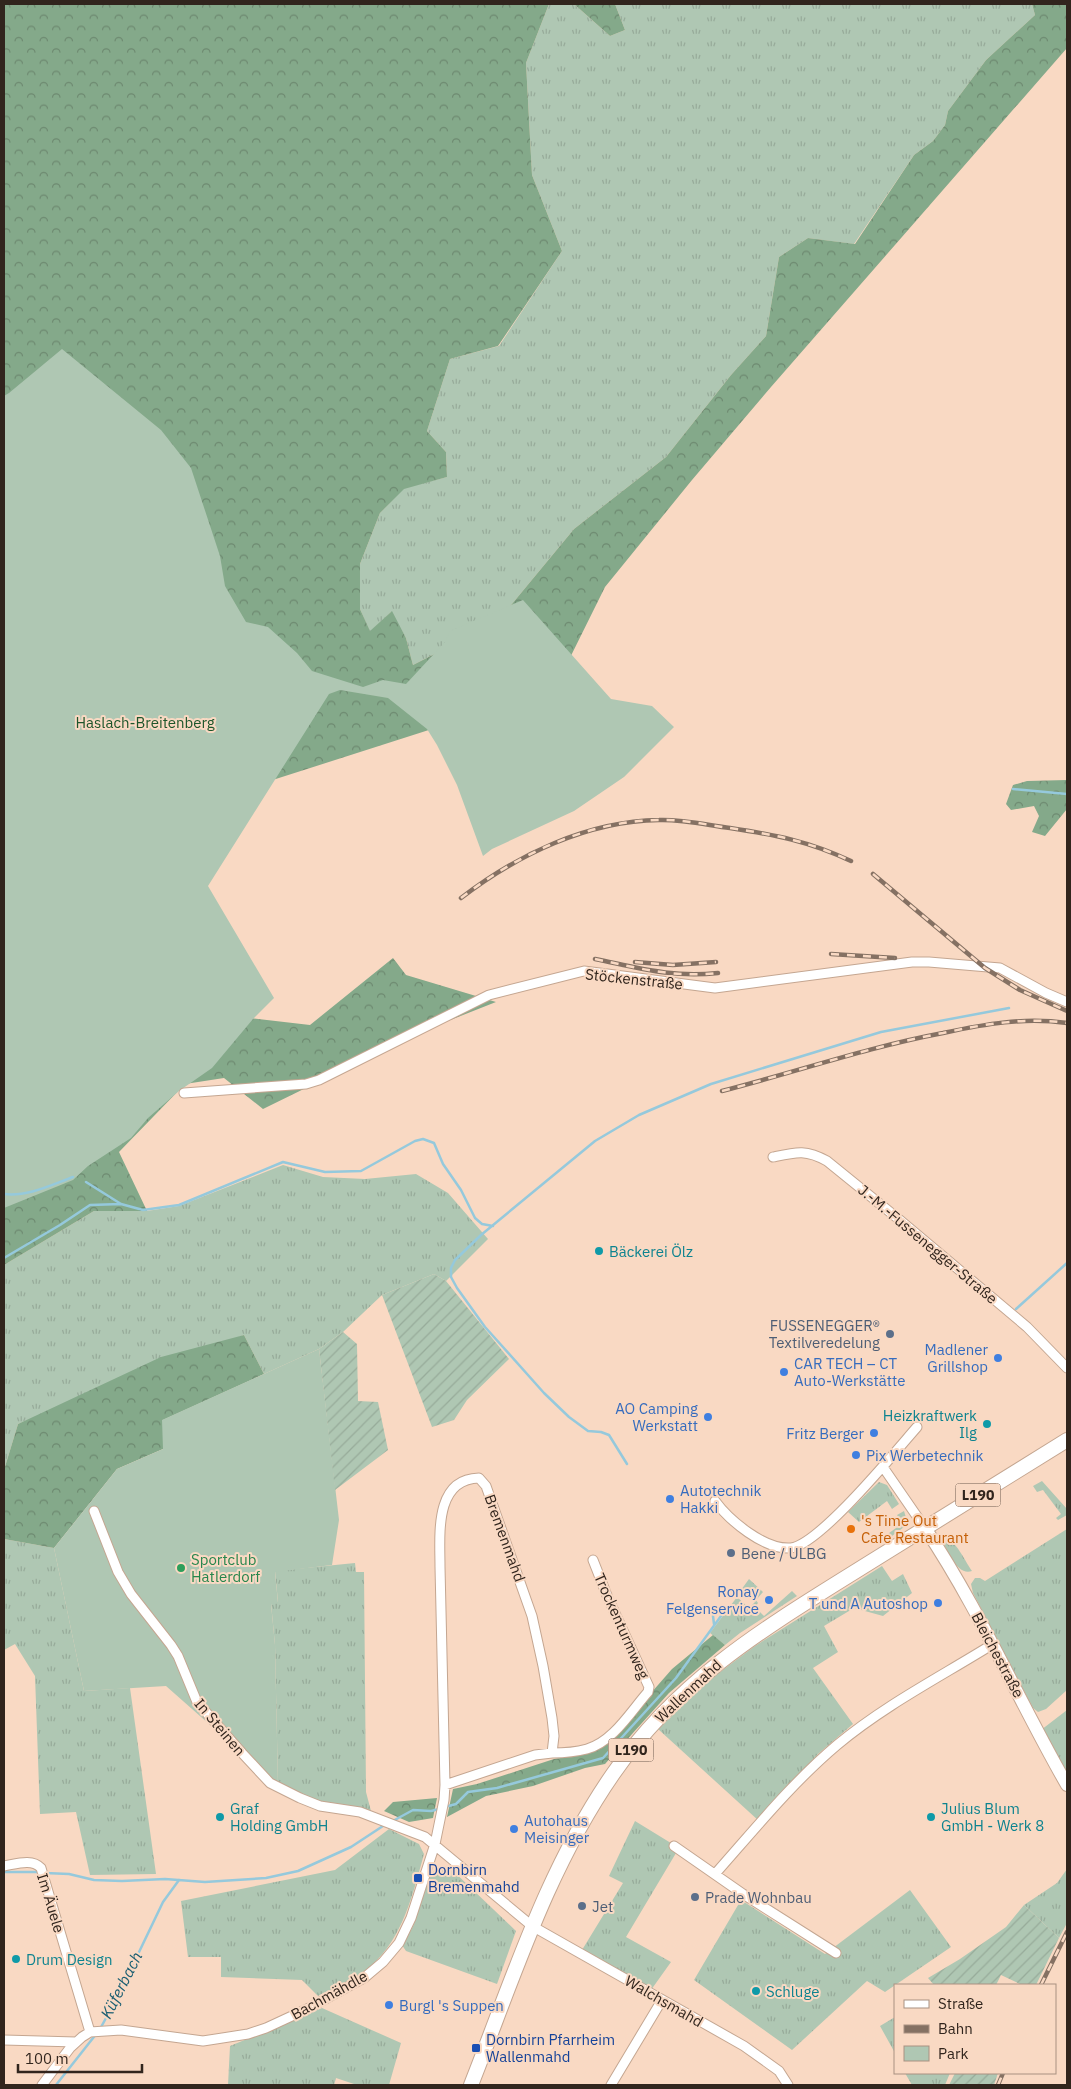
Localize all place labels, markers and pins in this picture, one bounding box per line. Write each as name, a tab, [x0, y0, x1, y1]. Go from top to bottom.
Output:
place label: Bäckerei Ölz	[609, 1242, 693, 1261]
marker: Bäckerei Ölz	[593, 1245, 605, 1257]
place label: FUSSENEGGER® Textilveredelung	[769, 1316, 880, 1352]
marker: FUSSENEGGER® Textilveredelung	[884, 1328, 896, 1340]
place label: Madlener Grillshop	[925, 1340, 988, 1376]
marker: Madlener Grillshop	[992, 1352, 1004, 1364]
place label: CAR TECH – CT Auto-Werkstätte	[794, 1354, 905, 1390]
marker: CAR TECH – CT Auto-Werkstätte	[778, 1366, 790, 1378]
place label: AO Camping Werkstatt	[615, 1399, 698, 1435]
place label: Heizkraftwerk Ilg	[883, 1406, 977, 1442]
marker: AO Camping Werkstatt	[702, 1411, 714, 1423]
marker: Heizkraftwerk Ilg	[981, 1418, 993, 1430]
place label: Fritz Berger	[786, 1424, 864, 1443]
marker: Fritz Berger	[868, 1427, 880, 1439]
place label: Pix Werbetechnik	[866, 1446, 984, 1465]
marker: Pix Werbetechnik	[850, 1449, 862, 1461]
place label: Autotechnik Hakki	[680, 1481, 762, 1517]
marker: Autotechnik Hakki	[664, 1493, 676, 1505]
place label: 's Time Out Cafe Restaurant	[861, 1511, 969, 1547]
marker: 's Time Out Cafe Restaurant	[845, 1523, 857, 1535]
place label: Bene / ULBG	[741, 1544, 827, 1563]
marker: Bene / ULBG	[725, 1547, 737, 1559]
place label: Sportclub Hatlerdorf	[191, 1550, 260, 1586]
marker: Sportclub Hatlerdorf	[175, 1562, 187, 1574]
place label: Ronay Felgenservice	[666, 1582, 760, 1618]
marker: Ronay Felgenservice	[763, 1594, 775, 1606]
place label: T und A Autoshop	[809, 1594, 928, 1613]
marker: T und A Autoshop	[932, 1597, 944, 1609]
place label: Graf Holding GmbH	[230, 1799, 328, 1835]
place label: Julius Blum GmbH - Werk 8	[941, 1799, 1044, 1835]
marker: Graf Holding GmbH	[214, 1811, 226, 1823]
place label: Autohaus Meisinger	[524, 1811, 590, 1847]
marker: Julius Blum GmbH - Werk 8	[925, 1811, 937, 1823]
marker: Autohaus Meisinger	[508, 1823, 520, 1835]
place label: Dornbirn Bremenmahd	[428, 1860, 520, 1896]
marker: Dornbirn Bremenmahd	[412, 1872, 424, 1884]
place label: Prade Wohnbau	[705, 1888, 812, 1907]
marker: Prade Wohnbau	[689, 1891, 701, 1903]
place label: Jet	[592, 1897, 613, 1916]
marker: Jet	[576, 1900, 588, 1912]
place label: Drum Design	[26, 1950, 113, 1969]
marker: Drum Design	[10, 1953, 22, 1965]
place label: Schluge	[766, 1982, 819, 2001]
marker: Schluge	[750, 1985, 762, 1997]
place label: Burgl 's Suppen	[399, 1996, 504, 2015]
marker: Burgl 's Suppen	[383, 1999, 395, 2011]
place label: Dornbirn Pfarrheim Wallenmahd	[486, 2030, 615, 2066]
marker: Dornbirn Pfarrheim Wallenmahd	[470, 2042, 482, 2054]

